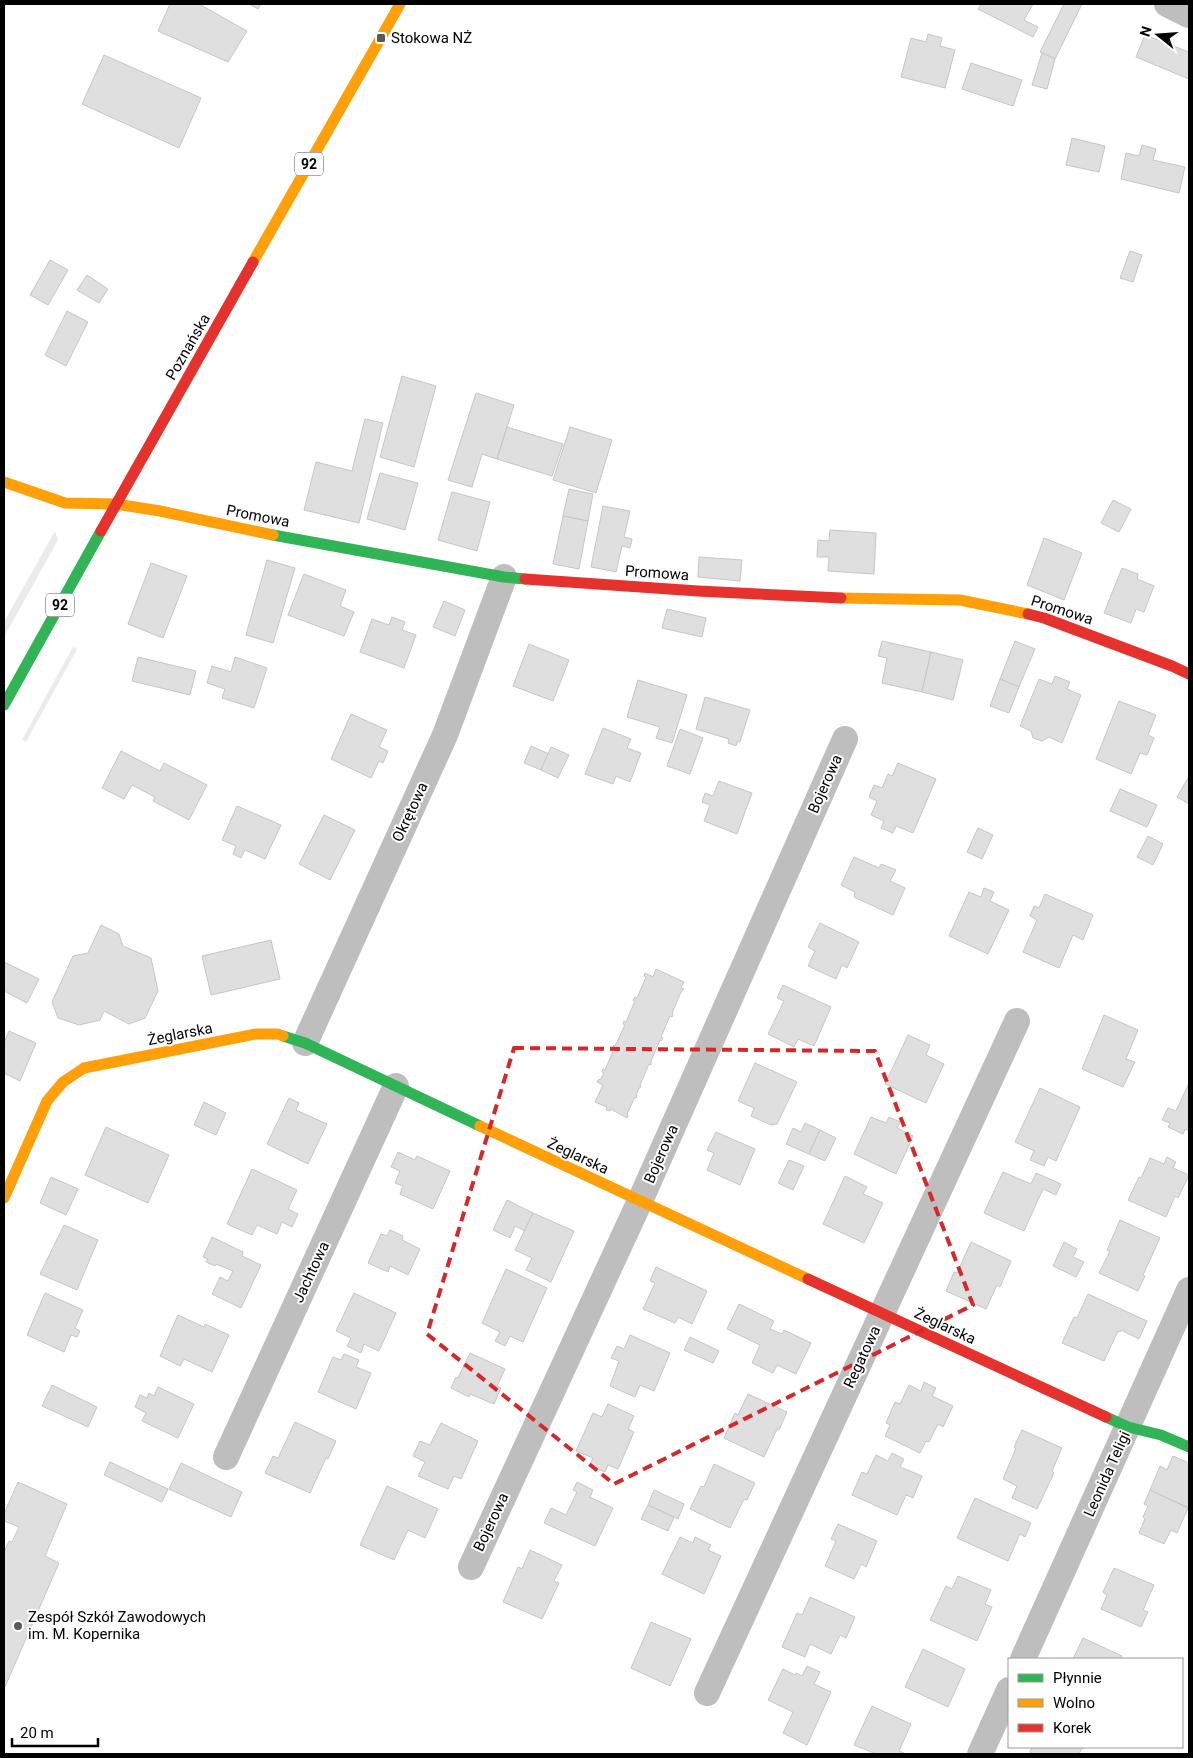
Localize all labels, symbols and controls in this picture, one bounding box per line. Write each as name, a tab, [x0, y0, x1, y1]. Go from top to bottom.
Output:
north arrow	[1133, 10, 1183, 60]
text: N	[1136, 24, 1155, 38]
place label: Stokowa NŻ	[391, 29, 472, 47]
marker: Stokowa NŻ	[375, 32, 387, 44]
road number: 92	[295, 152, 323, 175]
street label: Poznańska	[162, 311, 214, 383]
street label: Promowa	[225, 501, 291, 531]
street label: Promowa	[624, 562, 690, 584]
street label: Promowa	[1029, 592, 1095, 628]
road number: 92	[46, 594, 74, 616]
street label: Bojerowa	[804, 752, 846, 816]
street label: Okrętowa	[388, 779, 432, 845]
street label: Żeglarska	[146, 1019, 214, 1049]
street label: Bojerowa	[640, 1122, 682, 1186]
street label: Żeglarska	[544, 1134, 612, 1178]
street label: Jachtowa	[289, 1239, 333, 1305]
street label: Żeglarska	[911, 1304, 979, 1348]
street label: Regatowa	[840, 1323, 884, 1391]
street label: Leonida Teligi	[1080, 1428, 1134, 1520]
street label: Bojerowa	[470, 1490, 512, 1554]
place label: Zespół Szkół Zawodowych im. M. Kopernika	[28, 1608, 206, 1643]
marker: Zespół Szkół Zawodowych im. M. Kopernika	[12, 1620, 24, 1632]
legend	[1008, 1658, 1183, 1748]
text: Płynnie	[1053, 1669, 1102, 1687]
text: Wolno	[1053, 1694, 1095, 1712]
scale bar	[12, 1716, 99, 1748]
text: Korek	[1053, 1719, 1092, 1737]
text: 20 m	[20, 1724, 54, 1742]

